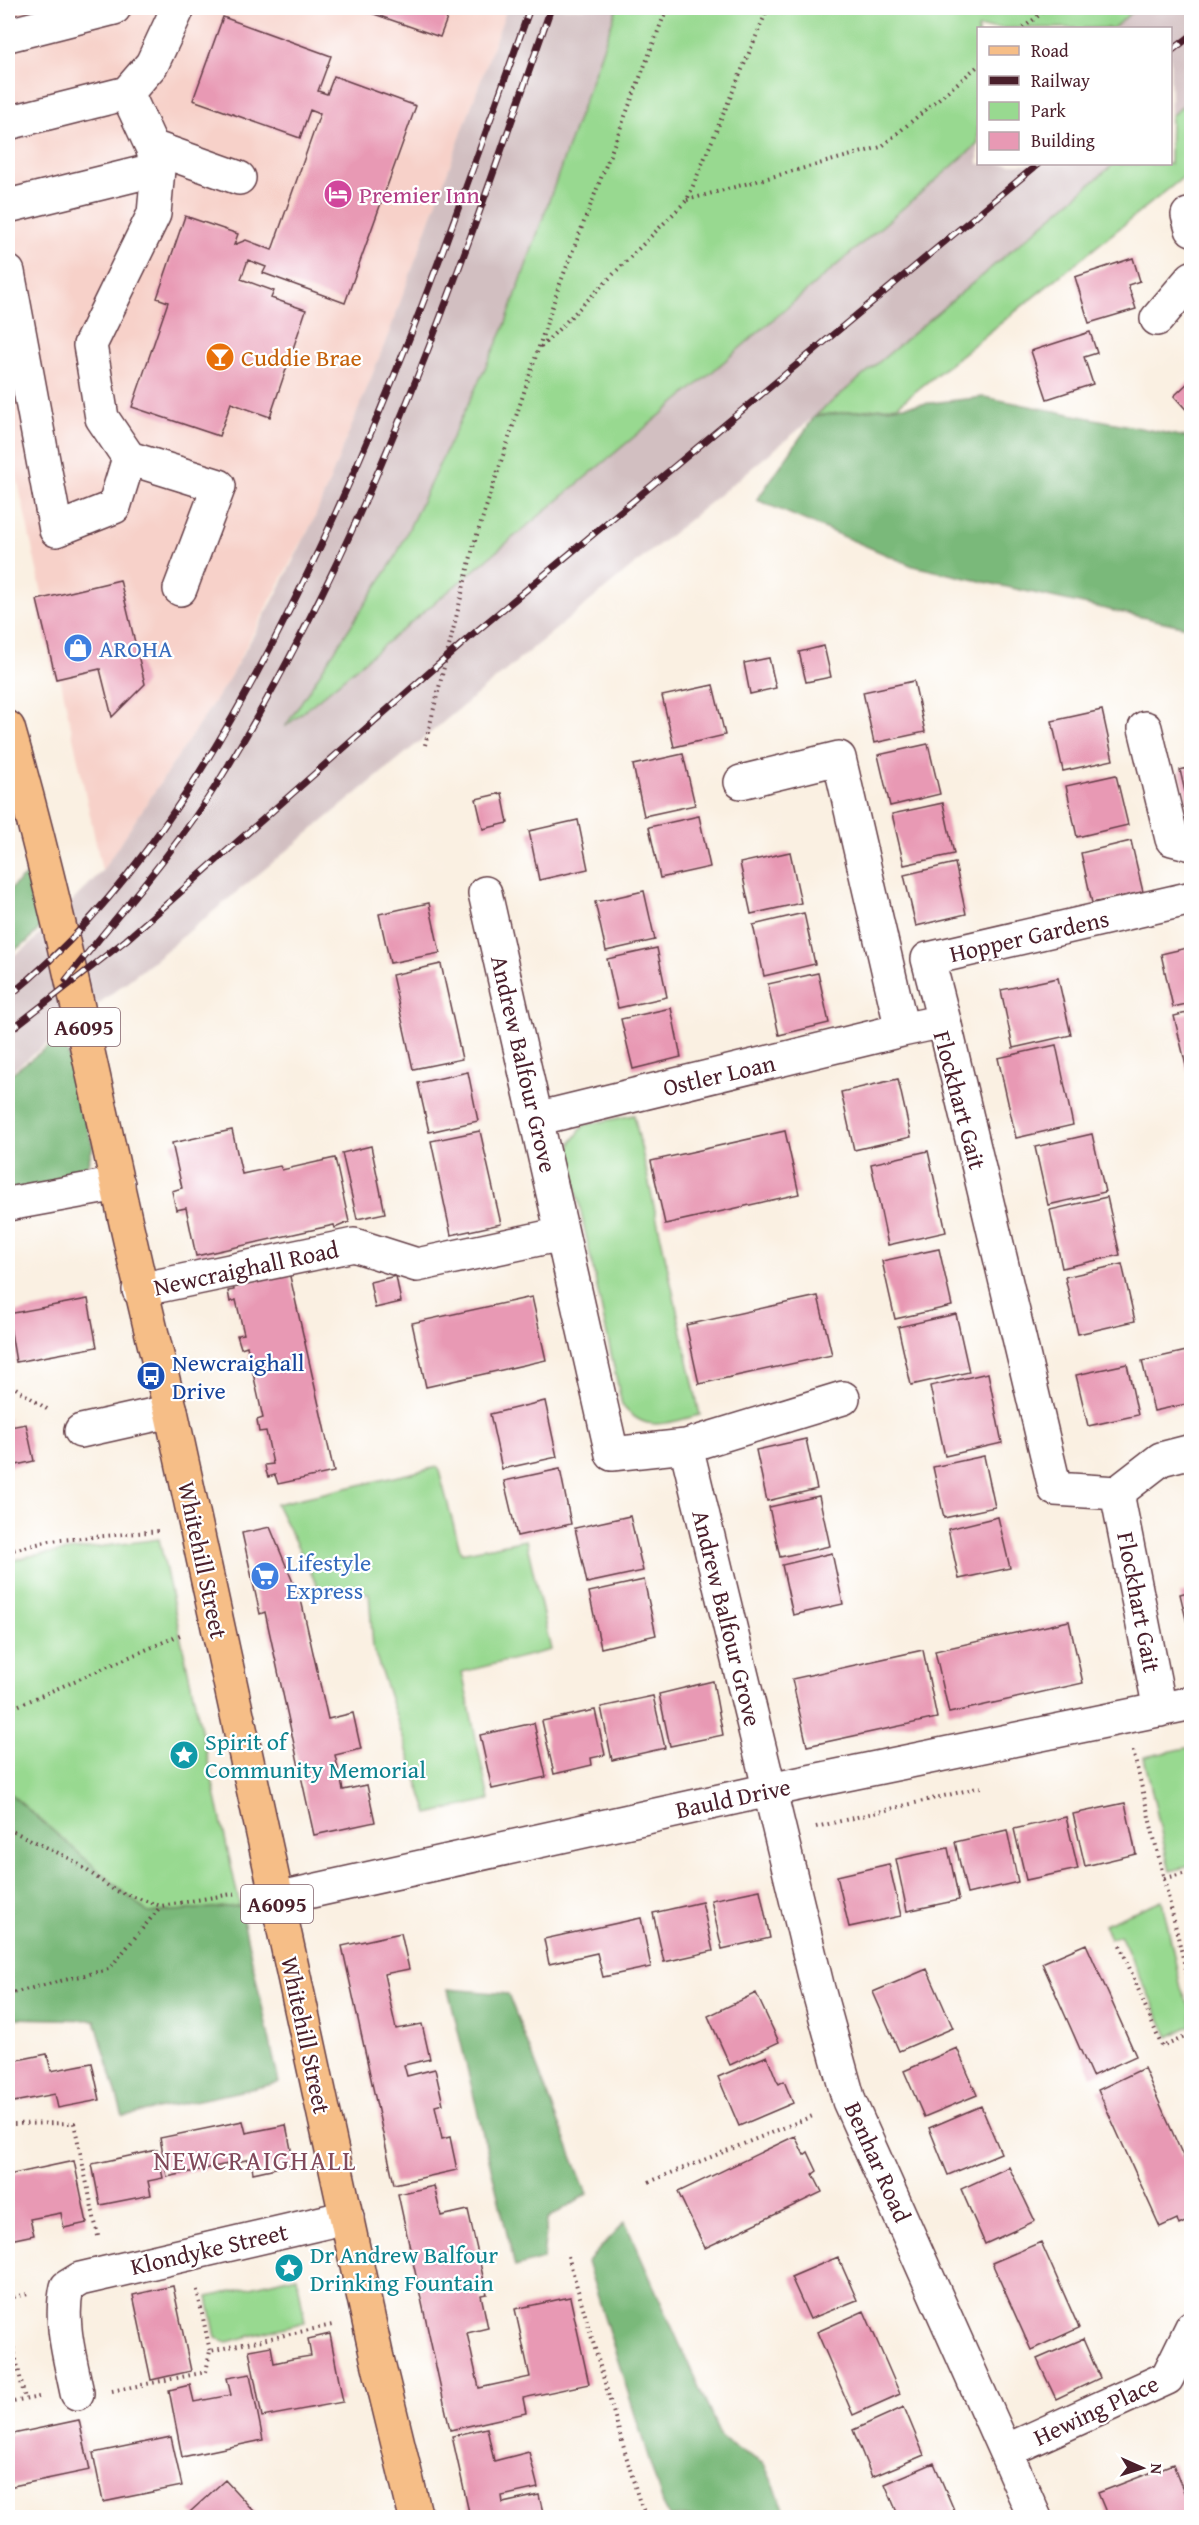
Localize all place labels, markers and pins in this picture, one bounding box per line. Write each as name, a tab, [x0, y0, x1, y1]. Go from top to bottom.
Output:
place label: Premier Inn	[359, 177, 480, 212]
hotel icon: Premier Inn	[322, 178, 354, 210]
place label: Cuddie Brae	[241, 340, 362, 375]
bar icon: Cuddie Brae	[204, 341, 236, 373]
place label: AROHA	[99, 631, 173, 666]
shop icon: AROHA	[62, 632, 94, 664]
place label: Newcraighall Drive	[172, 1345, 305, 1408]
bus stop icon: Newcraighall Drive	[135, 1360, 167, 1392]
place label: Lifestyle Express	[286, 1545, 371, 1608]
supermarket icon: Lifestyle Express	[249, 1560, 281, 1592]
place label: Spirit of Community Memorial	[205, 1724, 426, 1787]
place icon: Spirit of Community Memorial	[168, 1739, 200, 1771]
place label: Dr Andrew Balfour Drinking Fountain	[310, 2237, 498, 2300]
place icon: Dr Andrew Balfour Drinking Fountain	[273, 2252, 305, 2284]

